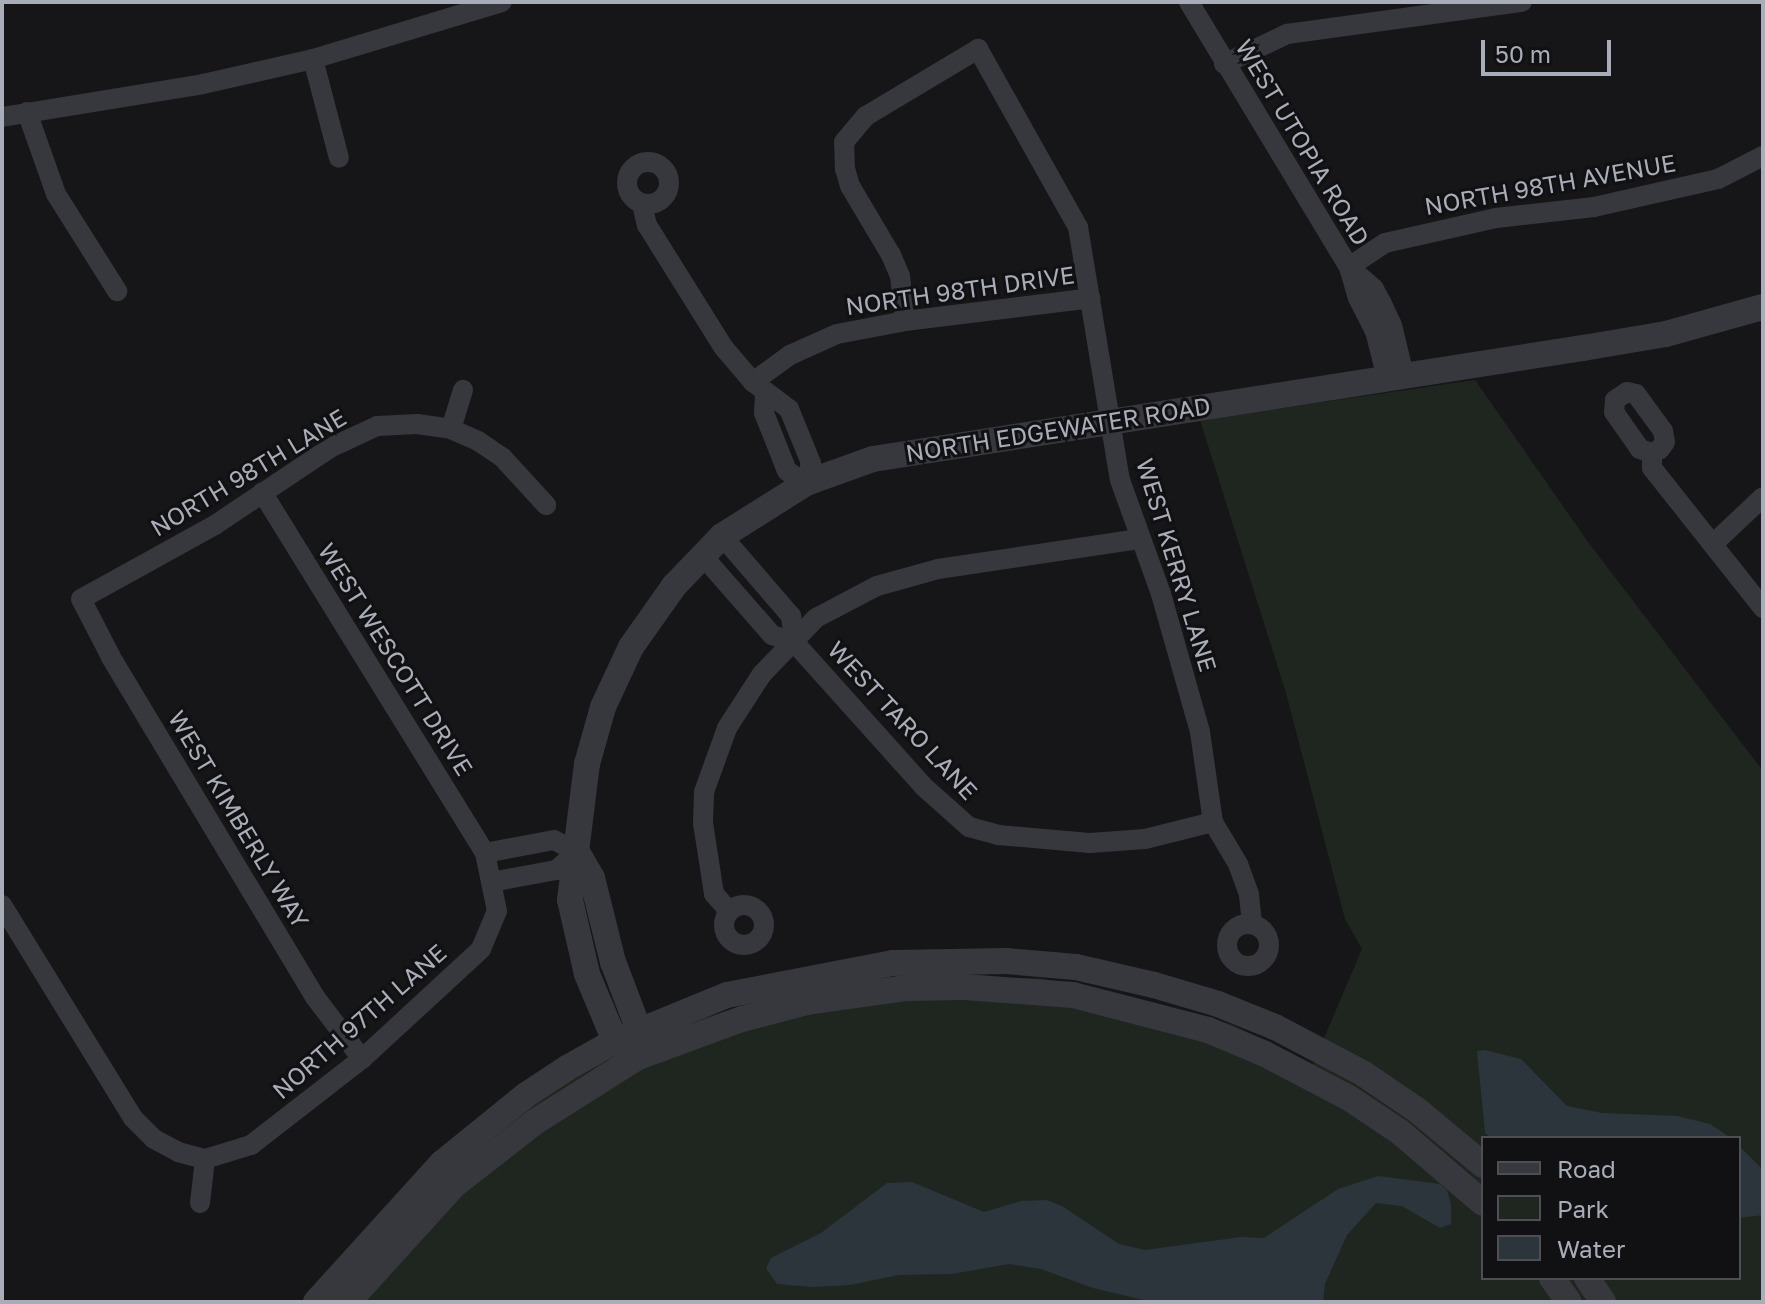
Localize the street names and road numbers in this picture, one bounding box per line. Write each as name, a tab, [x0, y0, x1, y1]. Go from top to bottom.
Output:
street label: WEST UTOPIA ROAD	[1230, 34, 1376, 250]
street label: NORTH 98TH AVENUE	[1422, 148, 1678, 220]
street label: NORTH 98TH DRIVE	[844, 260, 1076, 320]
street label: NORTH EDGEWATER ROAD	[904, 391, 1212, 467]
street label: NORTH 98TH LANE	[145, 402, 351, 542]
street label: WEST KERRY LANE	[1131, 455, 1223, 675]
street label: WEST WESCOTT DRIVE	[313, 538, 479, 780]
street label: WEST TARO LANE	[822, 635, 984, 805]
street label: WEST KIMBERLY WAY	[163, 705, 315, 933]
street label: NORTH 97TH LANE	[266, 938, 452, 1104]

